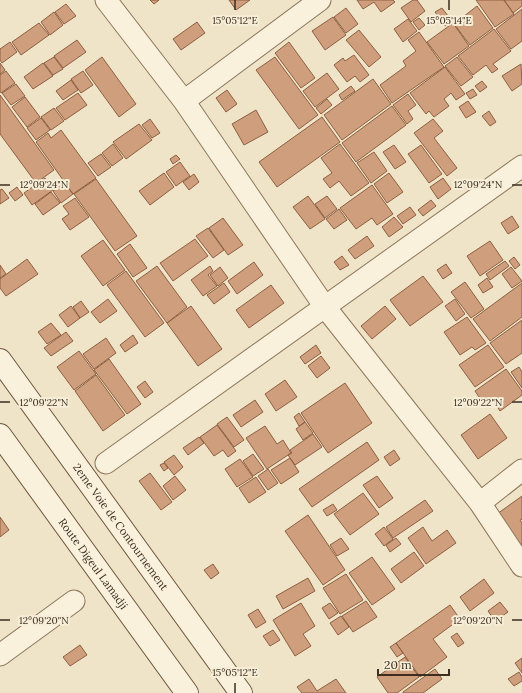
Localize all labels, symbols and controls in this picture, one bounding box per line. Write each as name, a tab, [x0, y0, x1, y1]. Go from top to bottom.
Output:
text: 15°05'12"E	[212, 14, 258, 27]
text: 15°05'14"E	[426, 14, 472, 27]
text: 12°09'24"N	[20, 178, 69, 191]
text: 12°09'24"N	[454, 178, 503, 191]
text: 12°09'22"N	[20, 396, 69, 409]
text: 12°09'22"N	[454, 396, 503, 409]
street label: 2eme Voie de Contournement	[70, 461, 172, 594]
street label: Route Digeul Lamadji	[56, 515, 131, 612]
text: 12°09'20"N	[19, 614, 69, 627]
text: 12°09'20"N	[453, 614, 503, 627]
scale bar	[378, 651, 449, 677]
text: 20 m	[384, 657, 412, 672]
text: 15°05'12"E	[212, 666, 258, 679]

